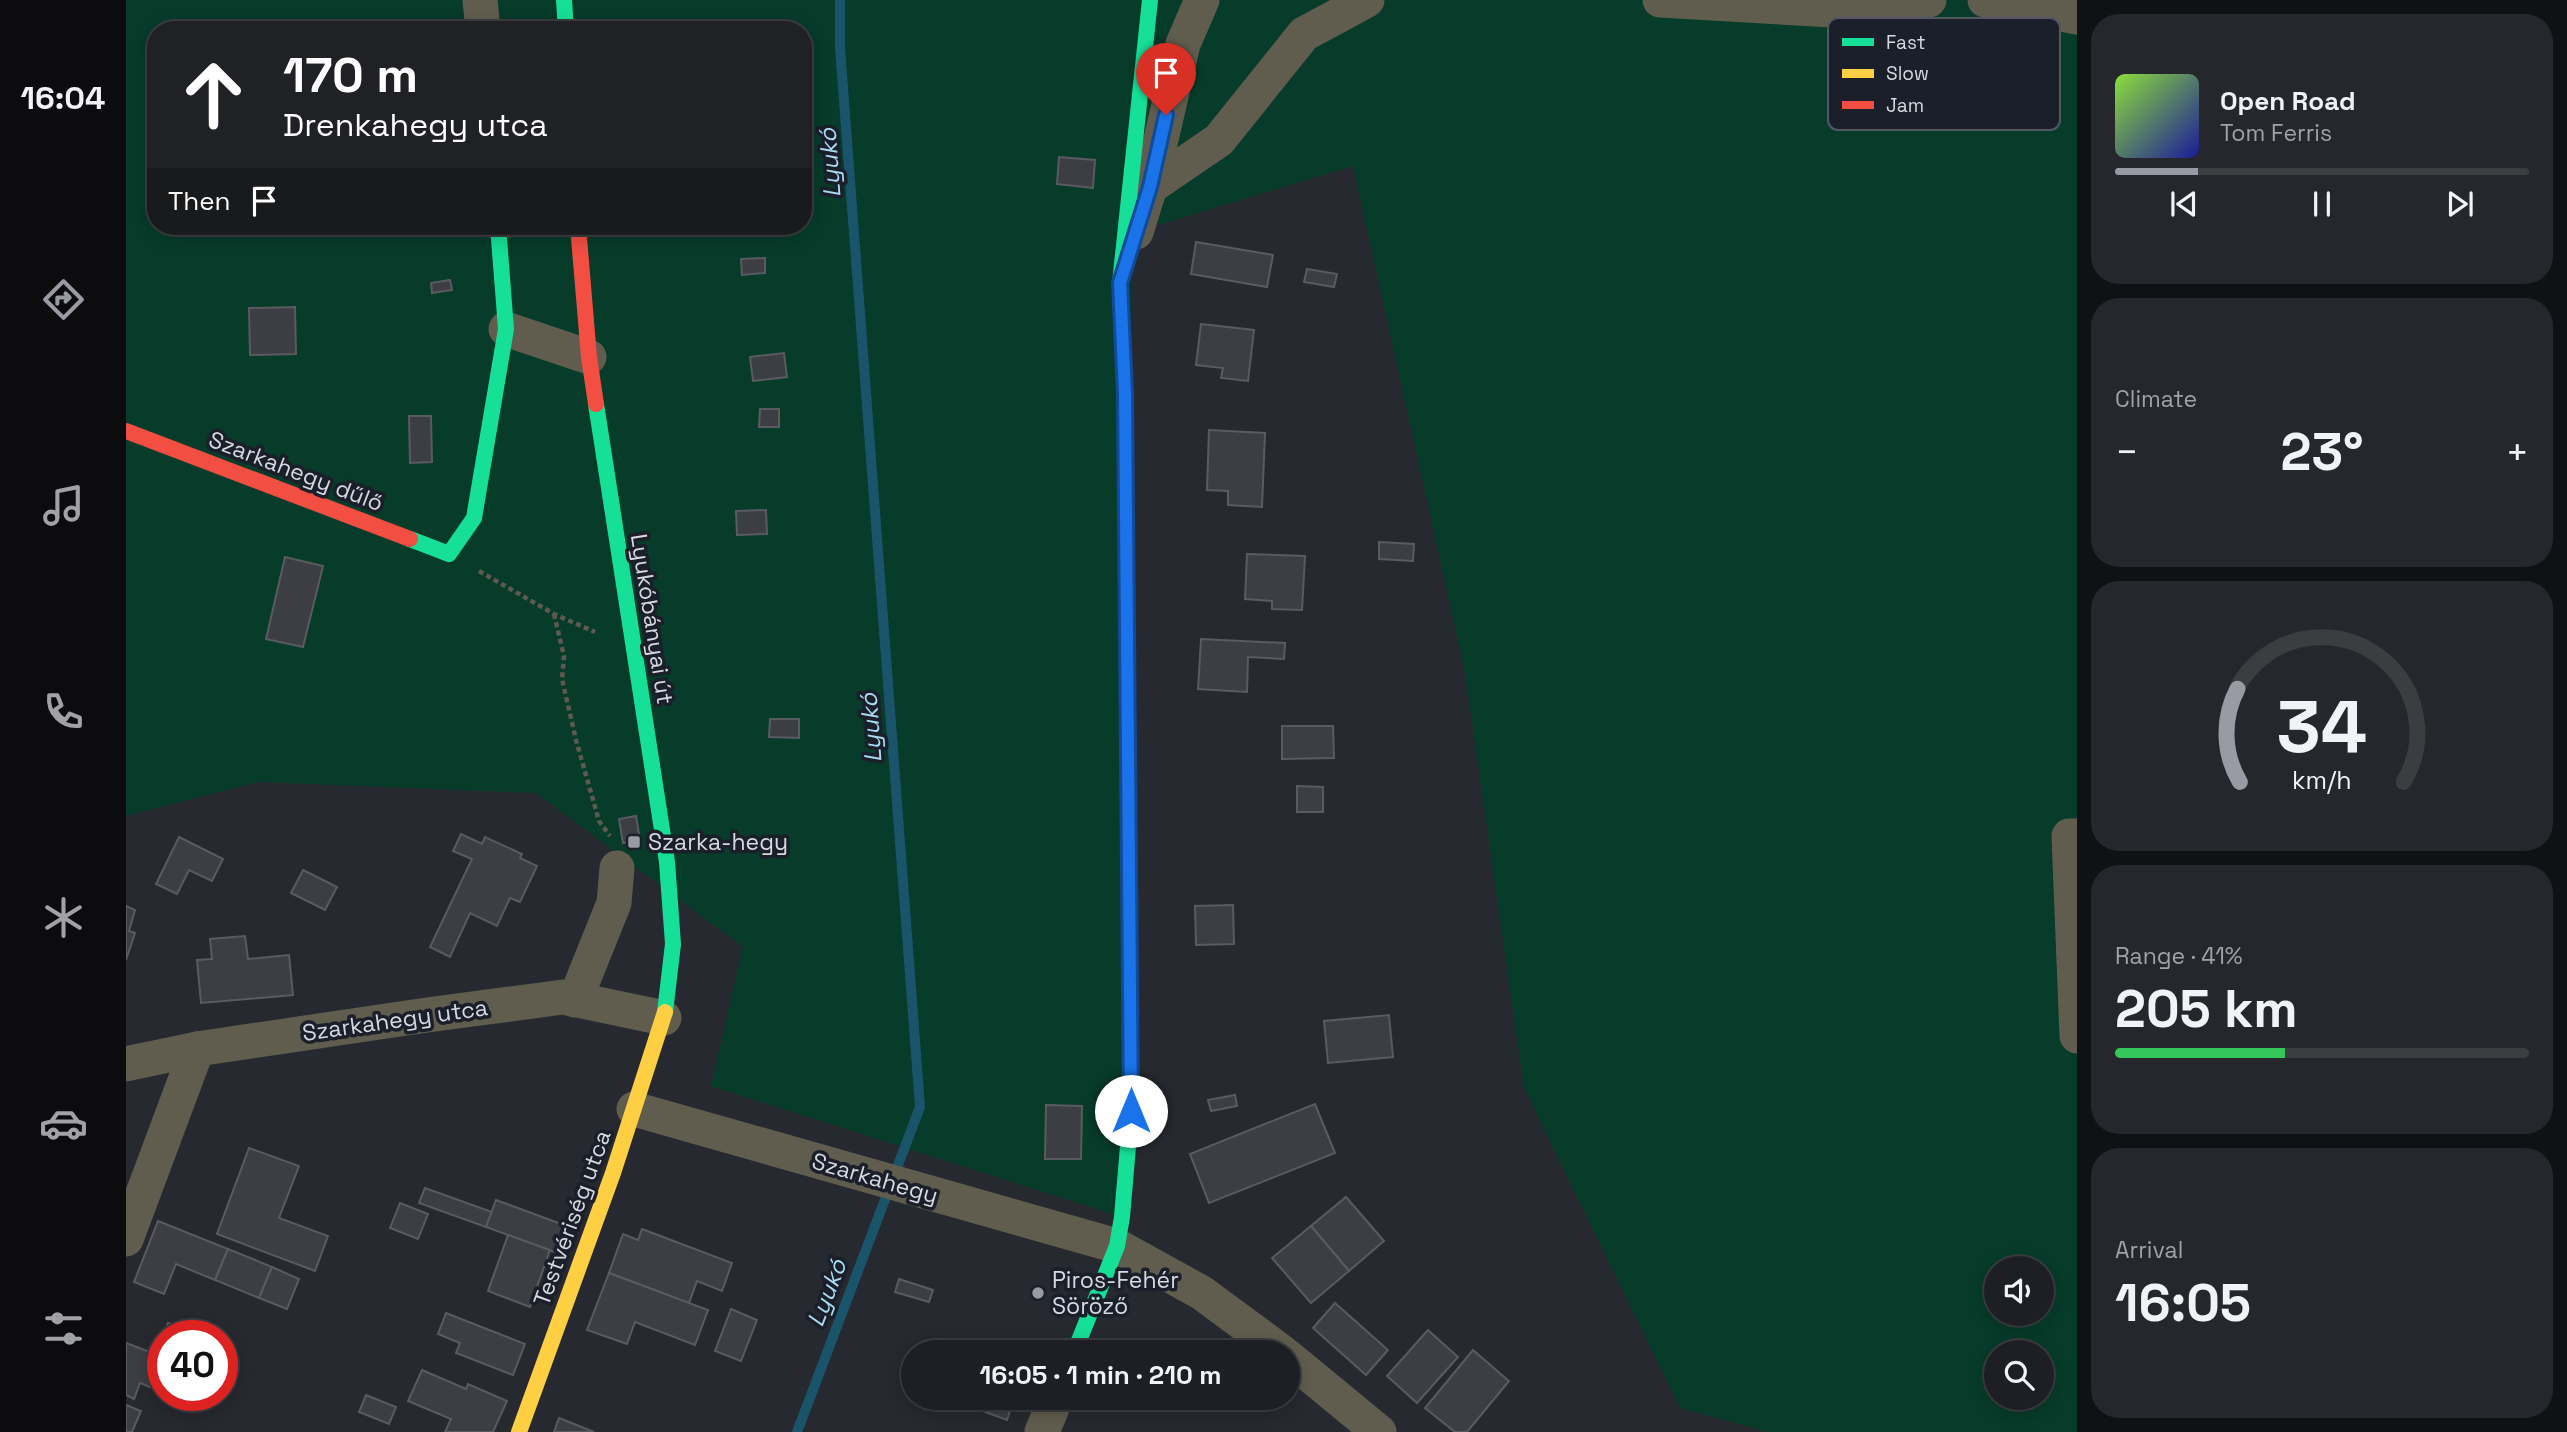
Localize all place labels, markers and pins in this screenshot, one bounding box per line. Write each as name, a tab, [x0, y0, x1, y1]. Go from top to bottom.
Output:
pin	[1136, 43, 1196, 115]
place label: Szarka-hegy	[648, 827, 788, 857]
marker: Szarka-hegy	[626, 834, 642, 850]
place label: Piros-Fehér Söröző	[1052, 1265, 1179, 1321]
marker: Piros-Fehér Söröző	[1030, 1285, 1046, 1301]

